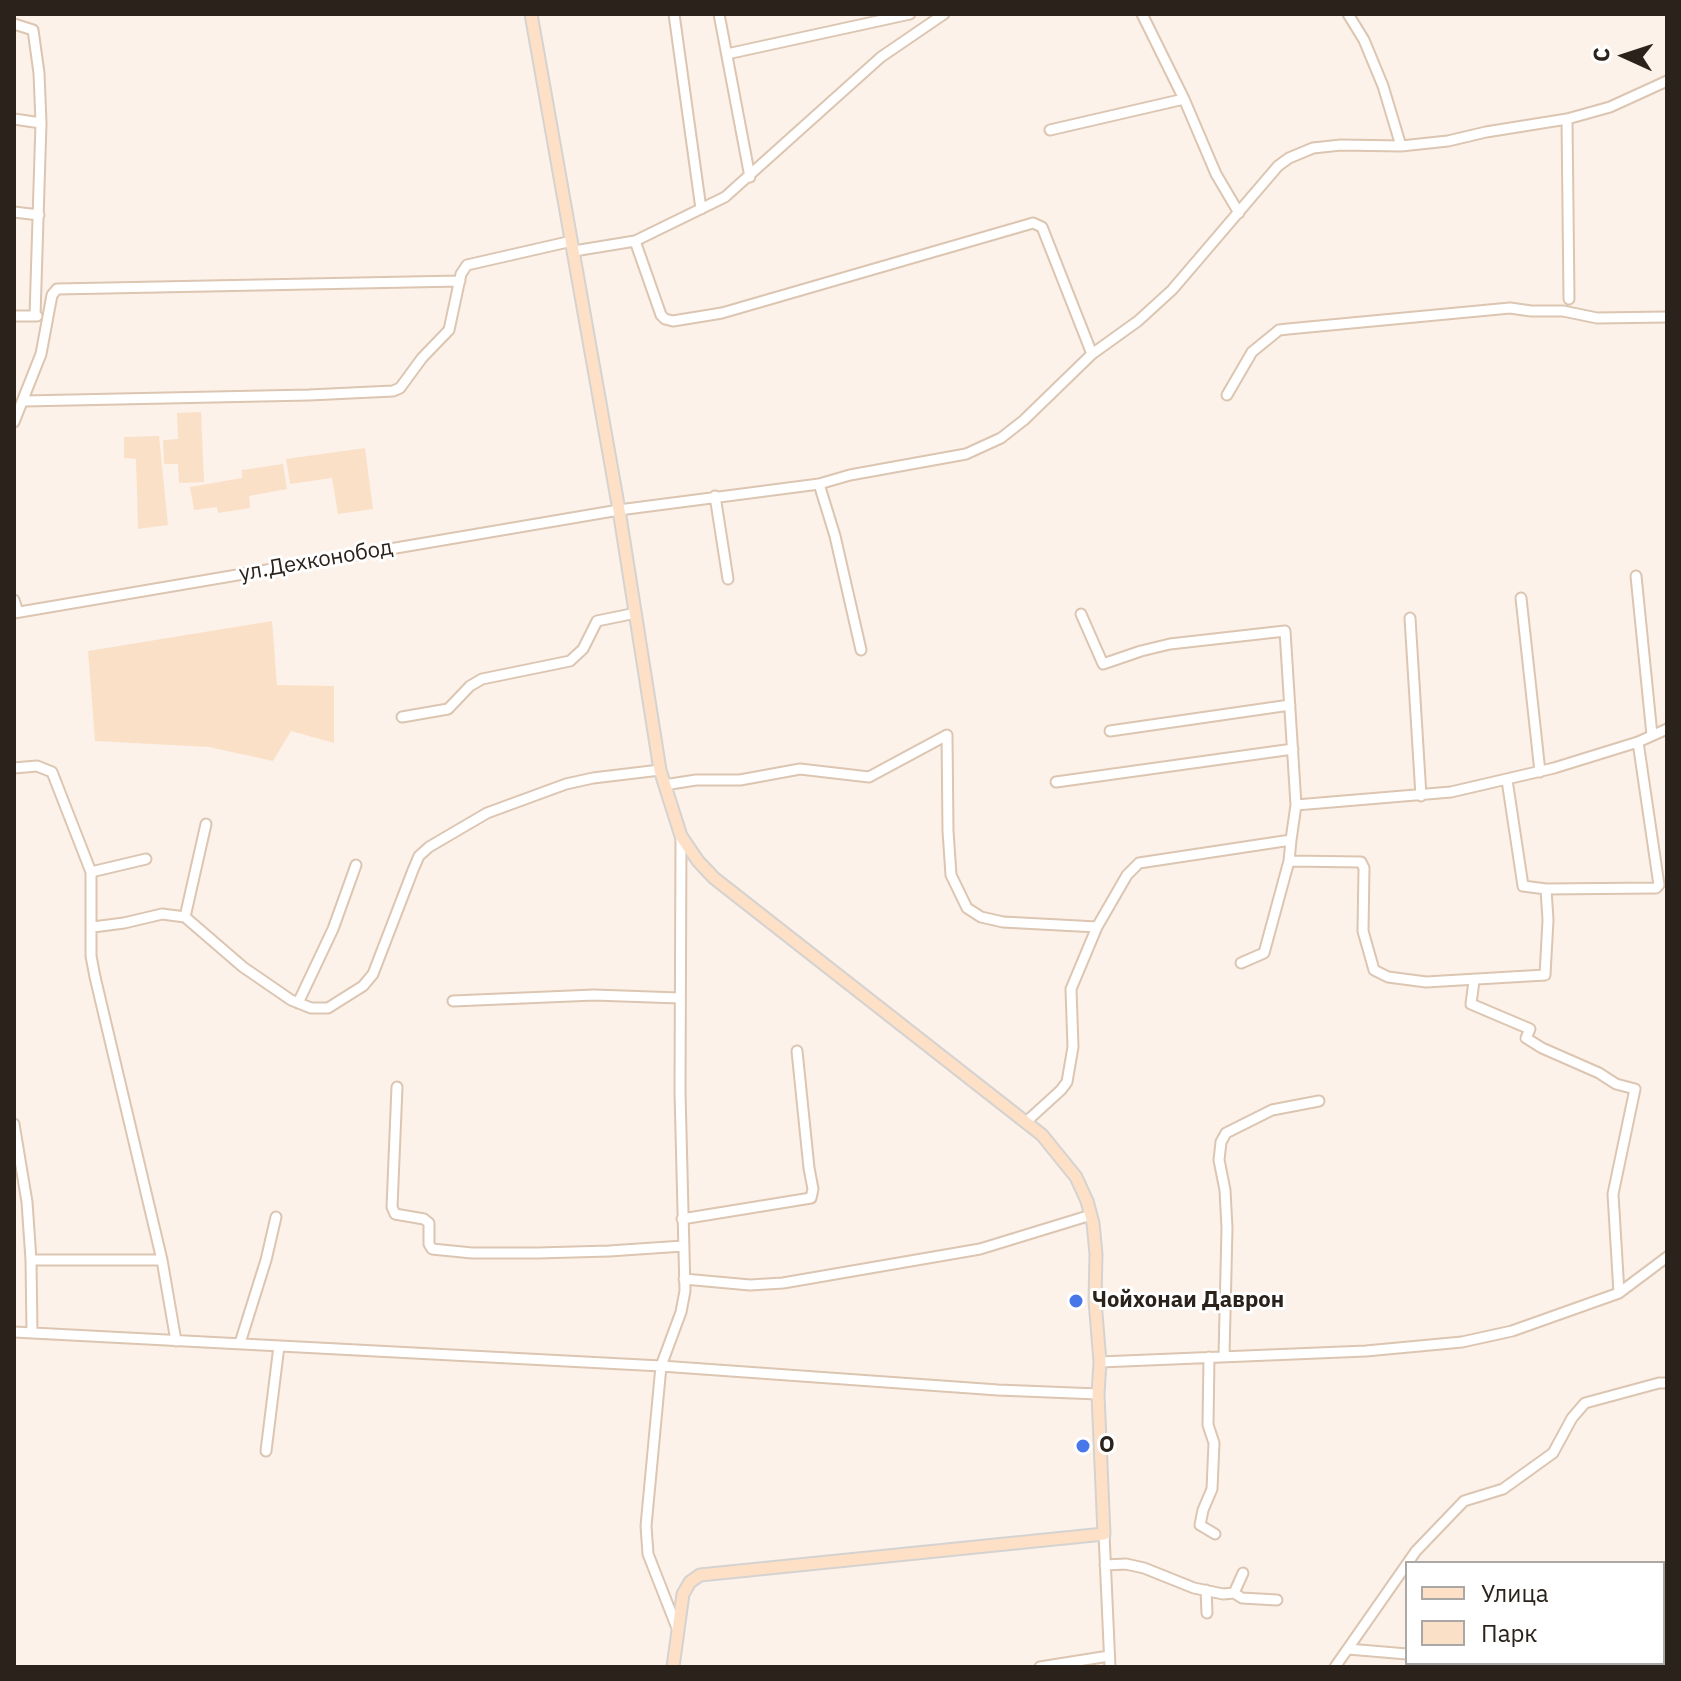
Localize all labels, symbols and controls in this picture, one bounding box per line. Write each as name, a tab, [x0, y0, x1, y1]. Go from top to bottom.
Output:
north arrow	[1585, 16, 1665, 96]
text: С	[1586, 47, 1615, 63]
street label: ул.Дехконобод	[237, 534, 395, 588]
place label: Чойхонаи Даврон	[1092, 1288, 1284, 1314]
marker: Чойхонаи Даврон	[1067, 1292, 1085, 1310]
place label: O	[1099, 1433, 1115, 1459]
marker: O	[1074, 1437, 1092, 1455]
legend	[1405, 1561, 1665, 1665]
text: Улица	[1481, 1577, 1549, 1609]
text: Парк	[1481, 1617, 1538, 1649]

